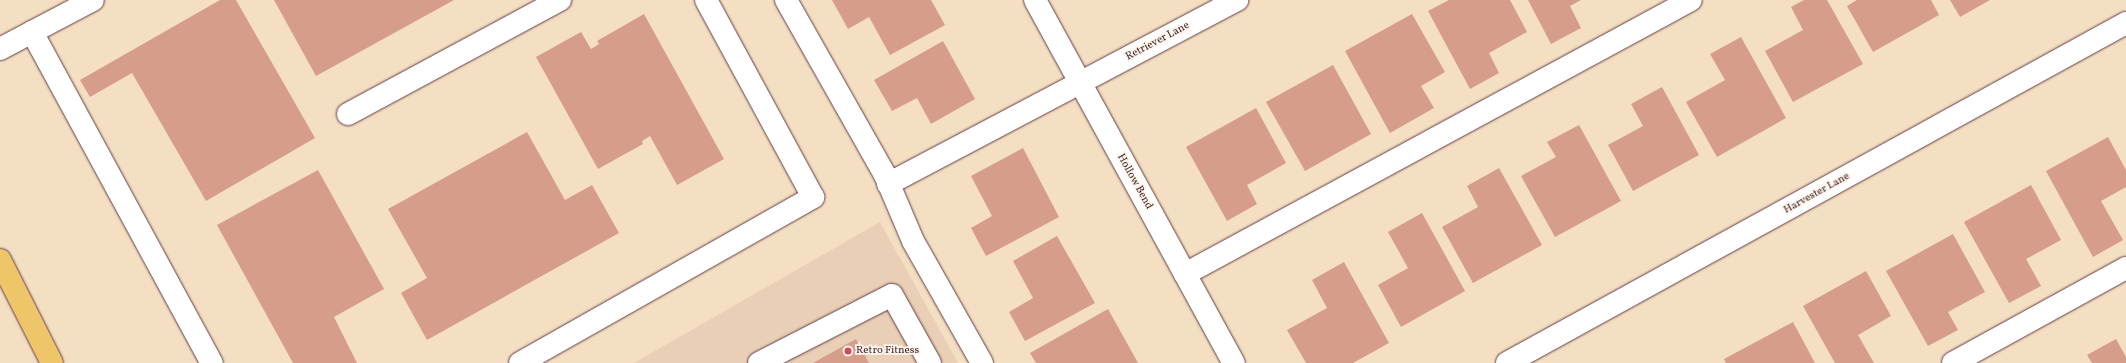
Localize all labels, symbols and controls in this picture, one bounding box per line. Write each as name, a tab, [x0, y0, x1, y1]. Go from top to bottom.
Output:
street label: Retriever Lane	[1124, 20, 1192, 64]
street label: Hollow Bend	[1113, 152, 1155, 212]
street label: Harvester Lane	[1782, 170, 1852, 218]
place label: Retro Fitness	[856, 344, 919, 358]
marker: Retro Fitness	[843, 346, 853, 356]

